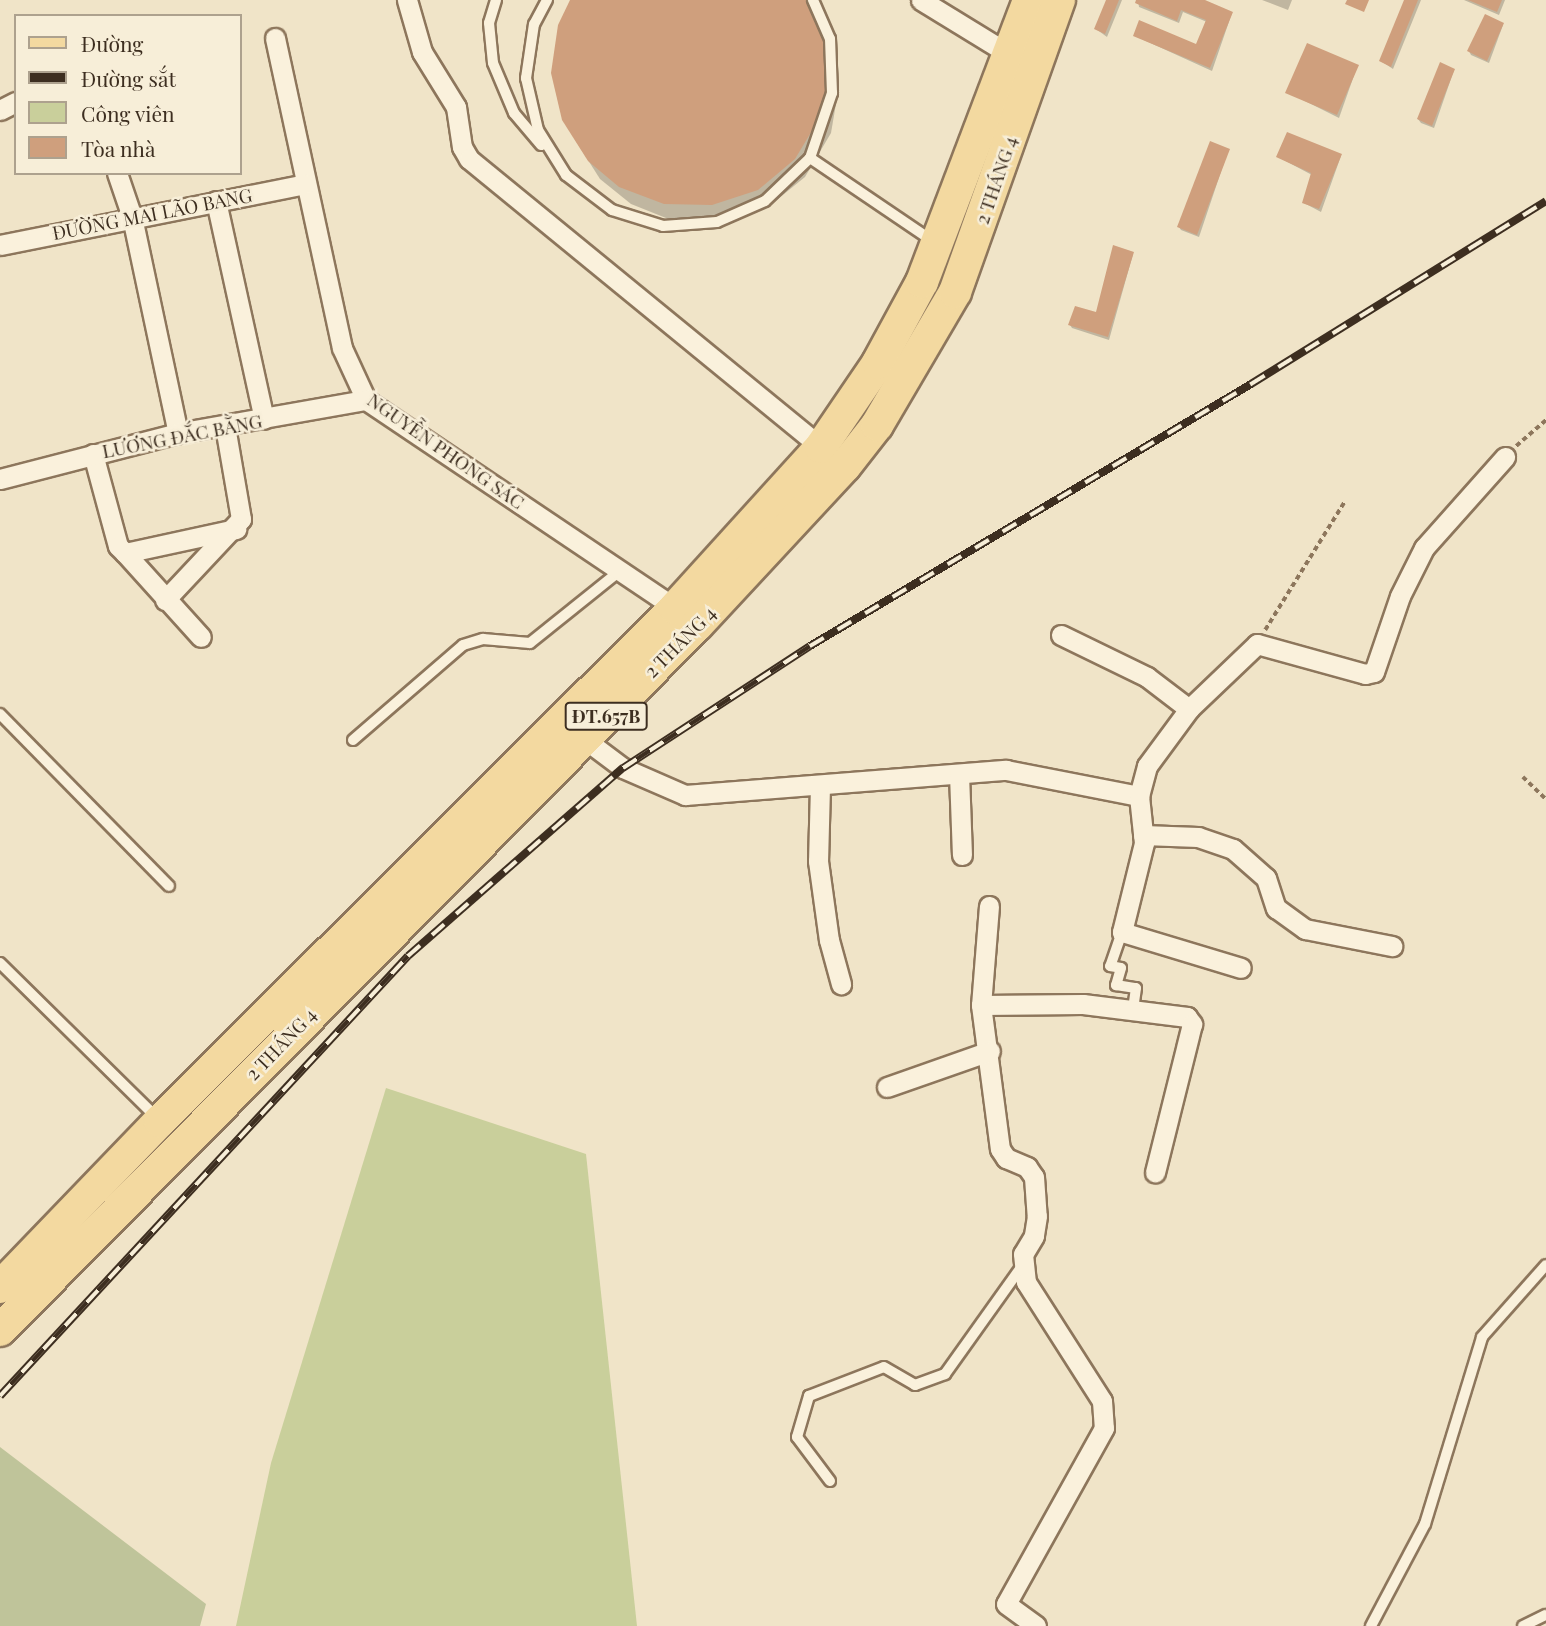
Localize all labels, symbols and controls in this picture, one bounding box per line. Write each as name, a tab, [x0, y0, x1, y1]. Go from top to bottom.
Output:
legend	[14, 14, 242, 175]
text: Đường	[81, 29, 143, 57]
text: Đường sắt	[81, 64, 176, 92]
text: Công viên	[81, 99, 175, 127]
street label: 2 THÁNG 4	[970, 133, 1022, 227]
text: Tòa nhà	[81, 134, 155, 162]
street label: ĐƯỜNG MAI LÃO BANG	[50, 183, 254, 245]
street label: NGUYỄN PHONG SÁC	[363, 388, 529, 514]
street label: LƯƠNG ĐẮC BẰNG	[100, 409, 264, 463]
street label: 2 THÁNG 4	[639, 601, 721, 683]
road number: ĐT.657B	[564, 702, 648, 730]
street label: 2 THÁNG 4	[241, 1003, 321, 1085]

